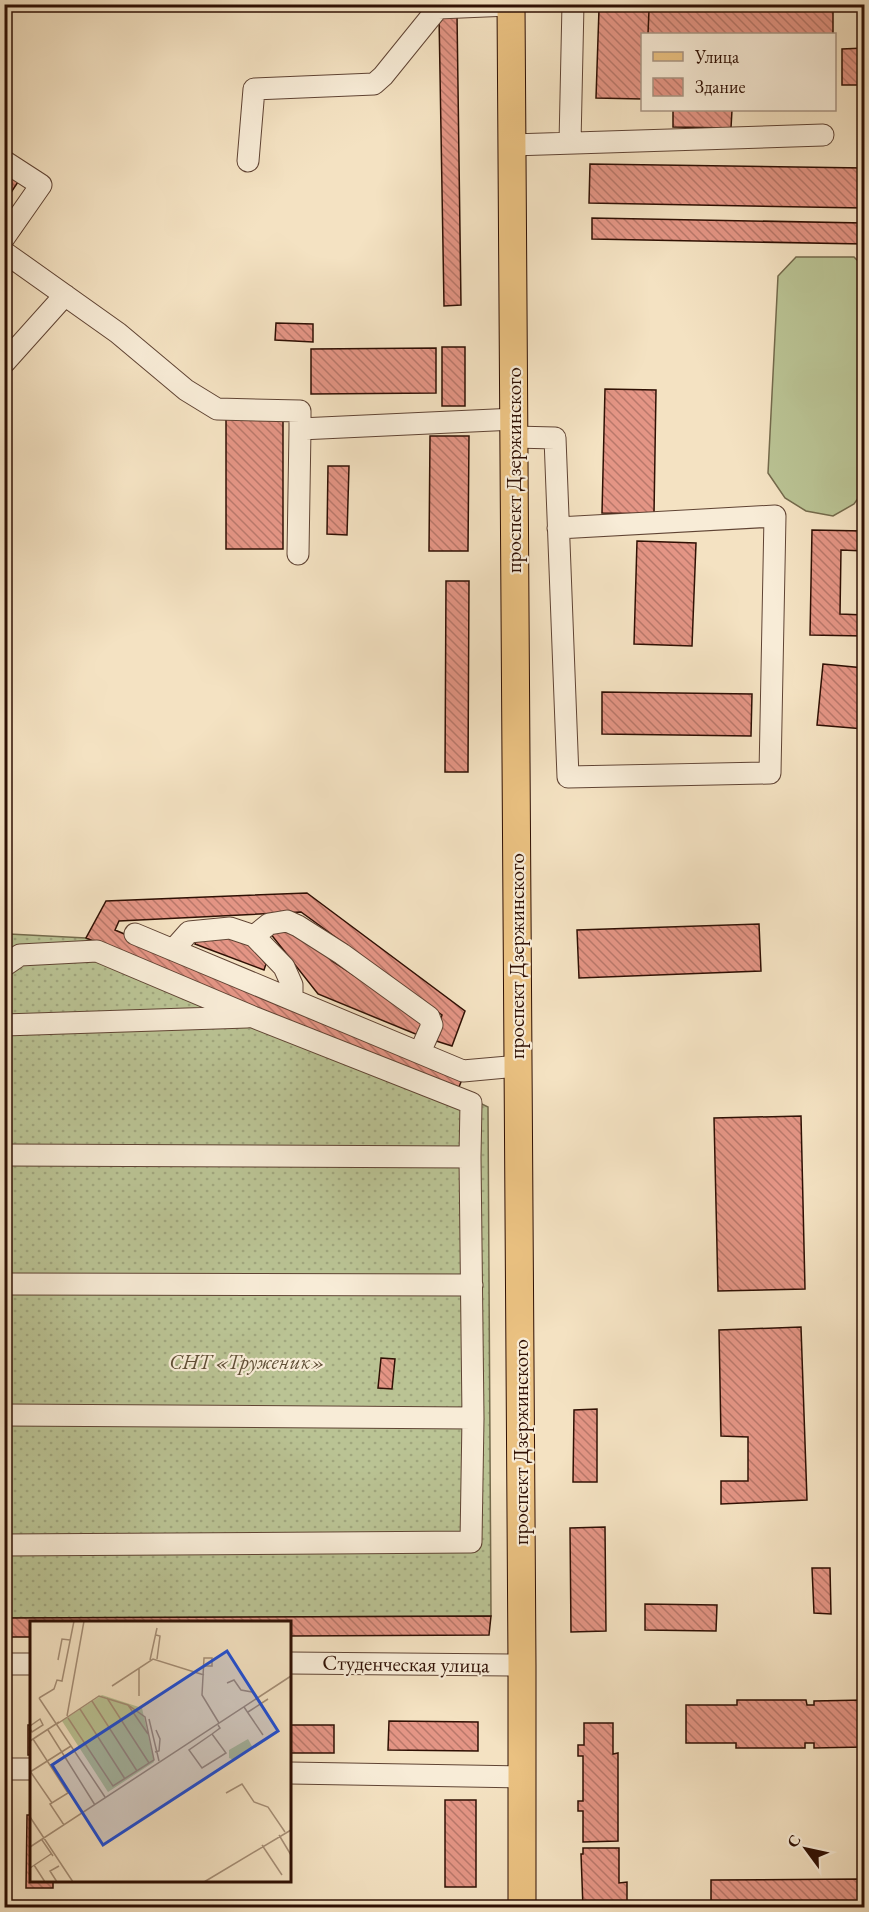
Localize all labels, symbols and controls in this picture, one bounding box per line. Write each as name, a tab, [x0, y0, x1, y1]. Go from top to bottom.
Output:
legend	[641, 33, 836, 111]
text: Улица	[694, 45, 740, 68]
text: Здание	[695, 75, 745, 98]
street label: проспект Дзержинского	[500, 367, 527, 573]
street label: проспект Дзержинского	[503, 853, 530, 1059]
street label: проспект Дзержинского	[507, 1339, 534, 1545]
park label: СНТ «Труженик»	[169, 1348, 325, 1375]
inset map	[30, 1621, 291, 1882]
street label: Студенческая улица	[322, 1649, 490, 1678]
north arrow	[776, 1819, 836, 1879]
text: С	[782, 1831, 806, 1852]

